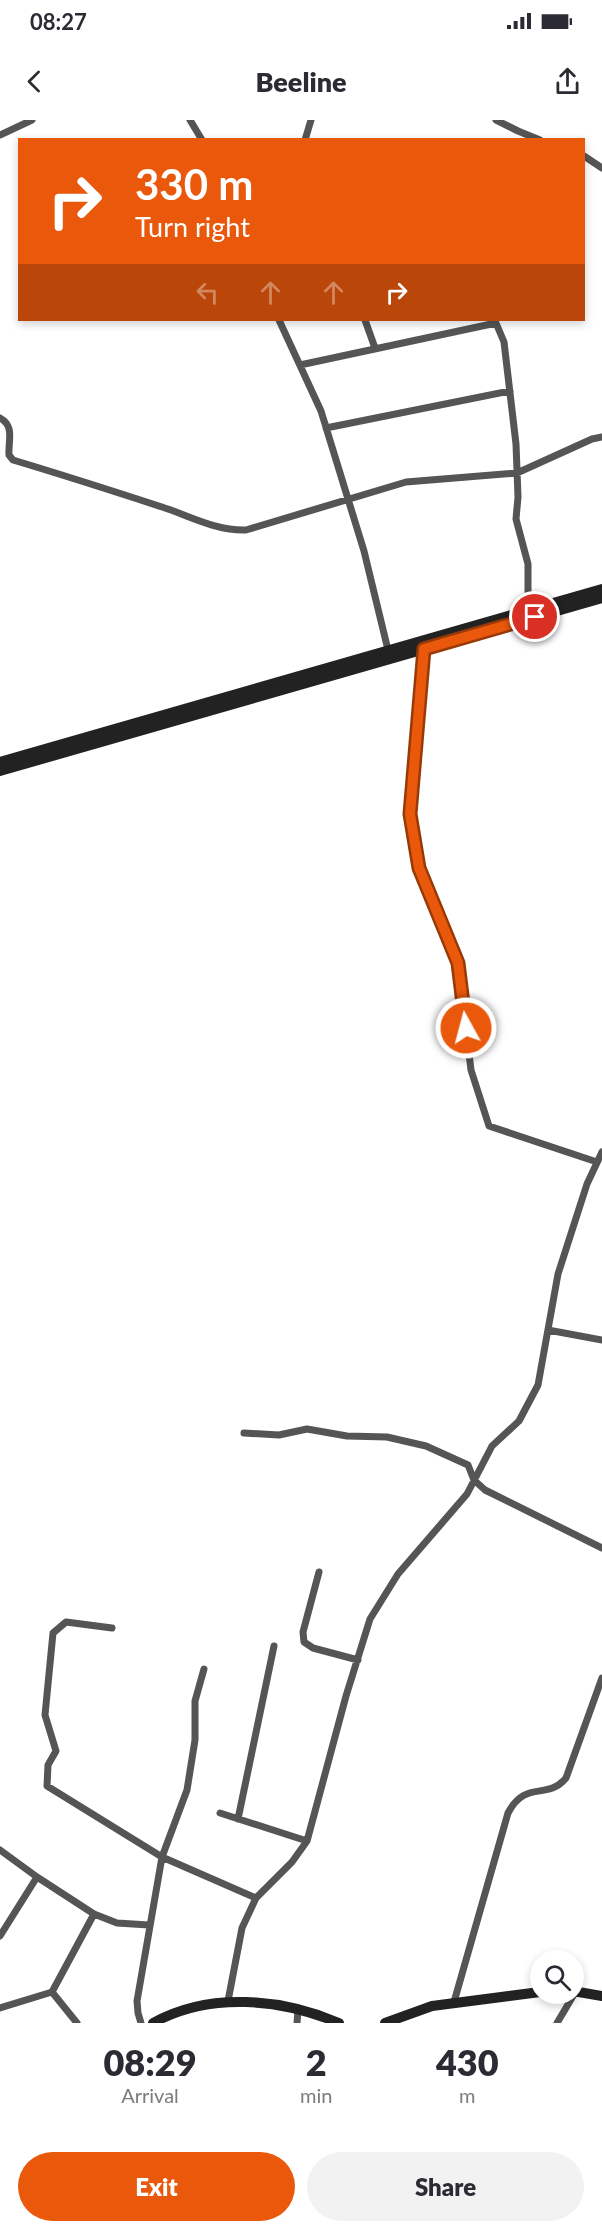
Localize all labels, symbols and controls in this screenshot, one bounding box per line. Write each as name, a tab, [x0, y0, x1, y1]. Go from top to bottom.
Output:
text: 08:27	[30, 8, 87, 35]
icon: back	[18, 65, 51, 98]
text: Beeline	[255, 65, 347, 98]
icon: share	[551, 65, 584, 98]
text: 330 m	[135, 159, 253, 209]
icon: right	[36, 162, 114, 240]
text: Turn right	[135, 210, 250, 243]
icon: left	[191, 276, 224, 309]
icon: ahead	[254, 276, 287, 309]
icon: ahead	[317, 276, 350, 309]
icon: right	[380, 276, 413, 309]
pin	[509, 591, 560, 642]
icon: arrive	[518, 600, 551, 633]
position arrow	[434, 996, 498, 1060]
map controls	[530, 1950, 584, 2004]
button: search	[530, 1950, 584, 2004]
text: 08:29	[103, 2040, 197, 2084]
text: 2	[306, 2040, 327, 2084]
text: 430	[436, 2040, 499, 2084]
text: Arrival	[121, 2083, 179, 2107]
text: min	[300, 2083, 332, 2107]
text: m	[459, 2083, 475, 2107]
button: Exit	[18, 2152, 295, 2221]
button: Share	[307, 2152, 584, 2221]

